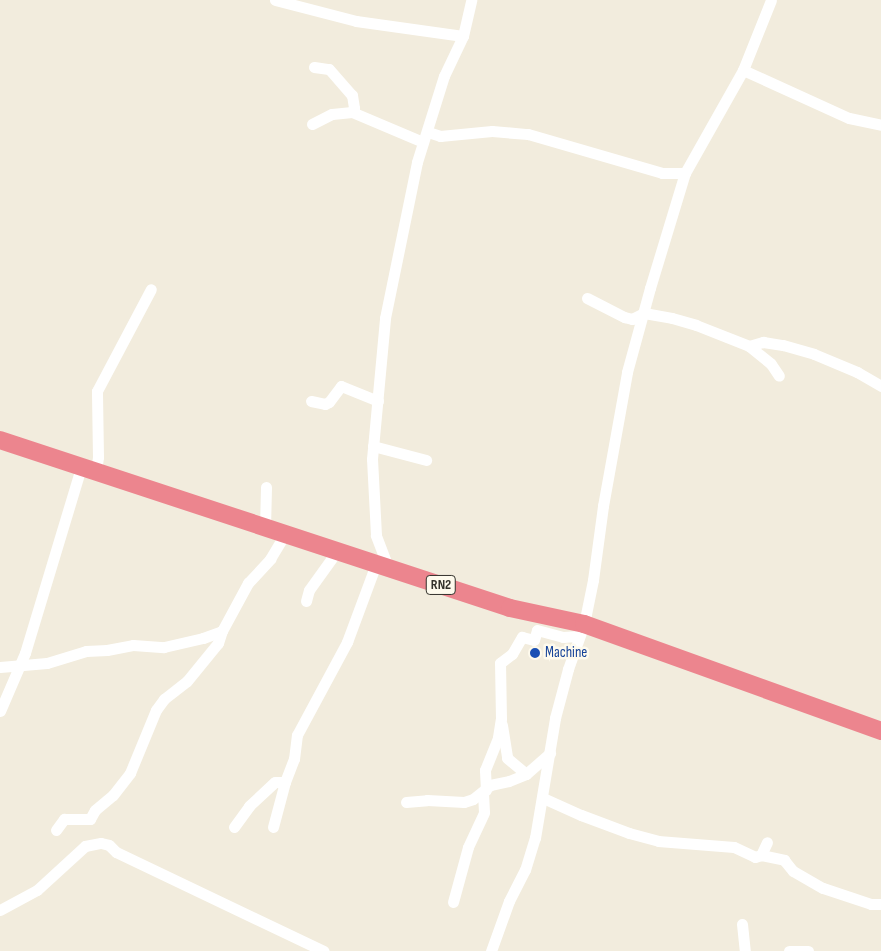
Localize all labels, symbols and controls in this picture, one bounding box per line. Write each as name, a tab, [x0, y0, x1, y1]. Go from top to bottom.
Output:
road number: RN2	[425, 574, 457, 596]
place label: Machine	[545, 644, 587, 662]
marker: Machine	[529, 647, 541, 659]

